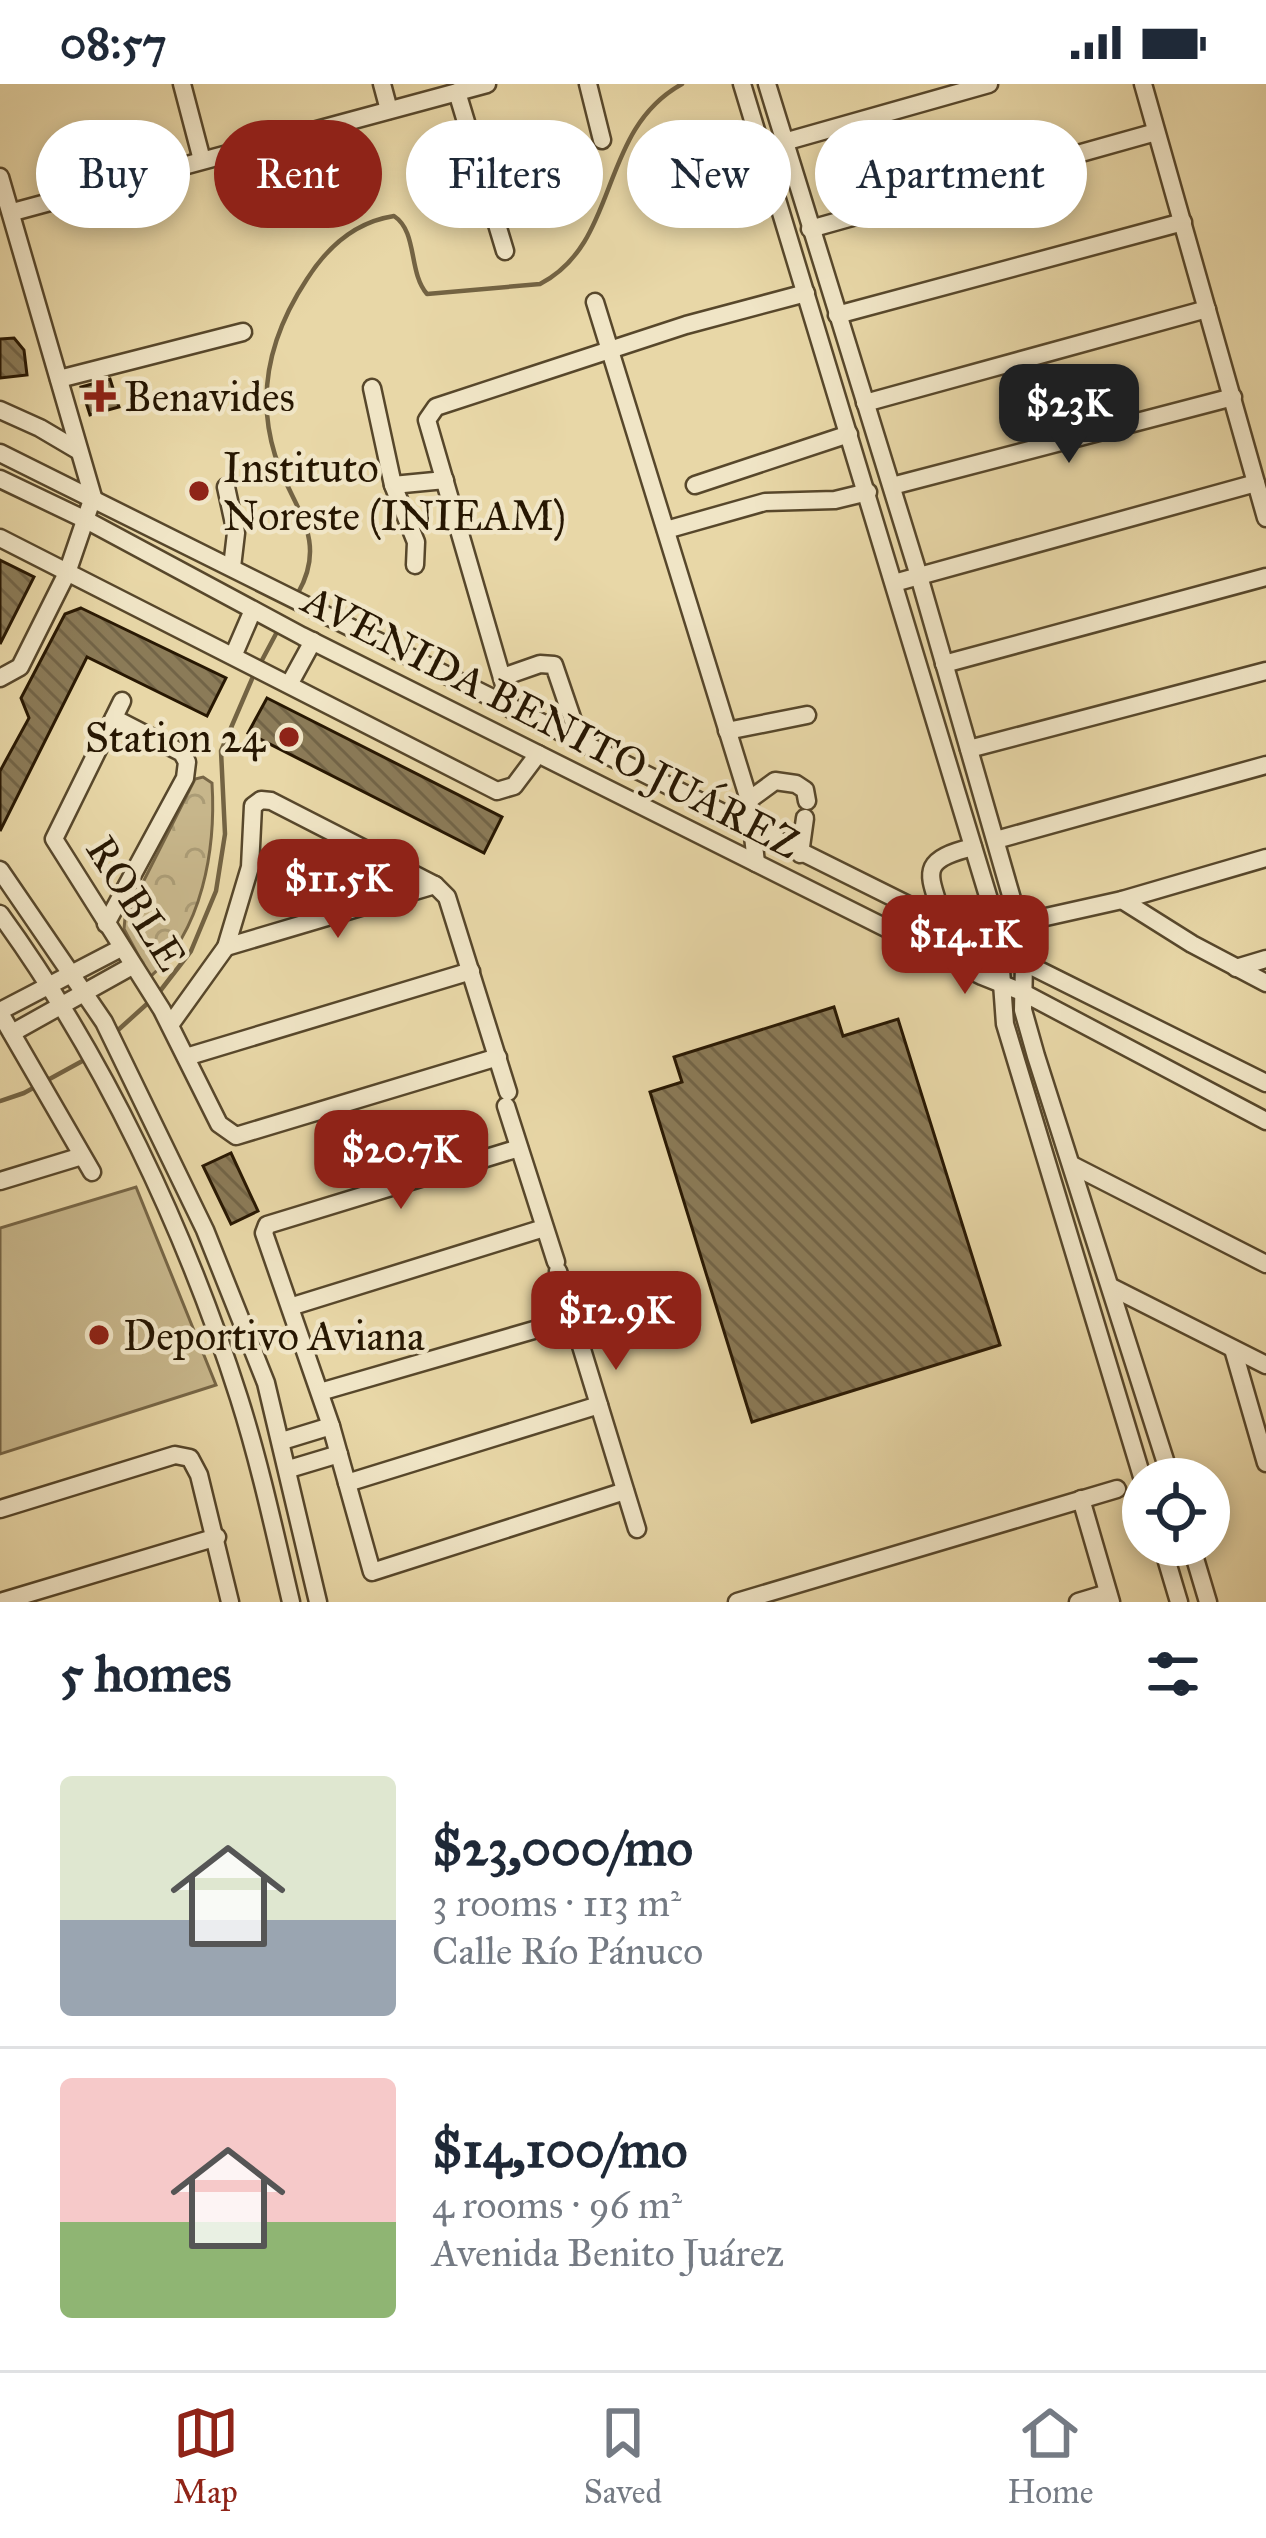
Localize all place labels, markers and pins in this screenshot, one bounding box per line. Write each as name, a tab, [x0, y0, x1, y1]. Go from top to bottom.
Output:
pin: $23K	[998, 364, 1140, 466]
place label: Benavides	[124, 371, 295, 423]
marker: Benavides	[87, 383, 113, 409]
place label: Instituto Noreste (INIEAM)	[223, 442, 566, 542]
marker: Instituto Noreste (INIEAM)	[186, 478, 212, 504]
place label: Station 24	[85, 712, 267, 764]
marker: Station 24	[276, 724, 302, 750]
pin: $11.5K	[240, 839, 436, 941]
pin: $14.1K	[867, 895, 1063, 997]
pin: $20.7K	[303, 1110, 499, 1212]
pin: $12.9K	[518, 1271, 714, 1373]
place label: Deportivo Aviana	[123, 1310, 425, 1362]
marker: Deportivo Aviana	[86, 1322, 112, 1348]

